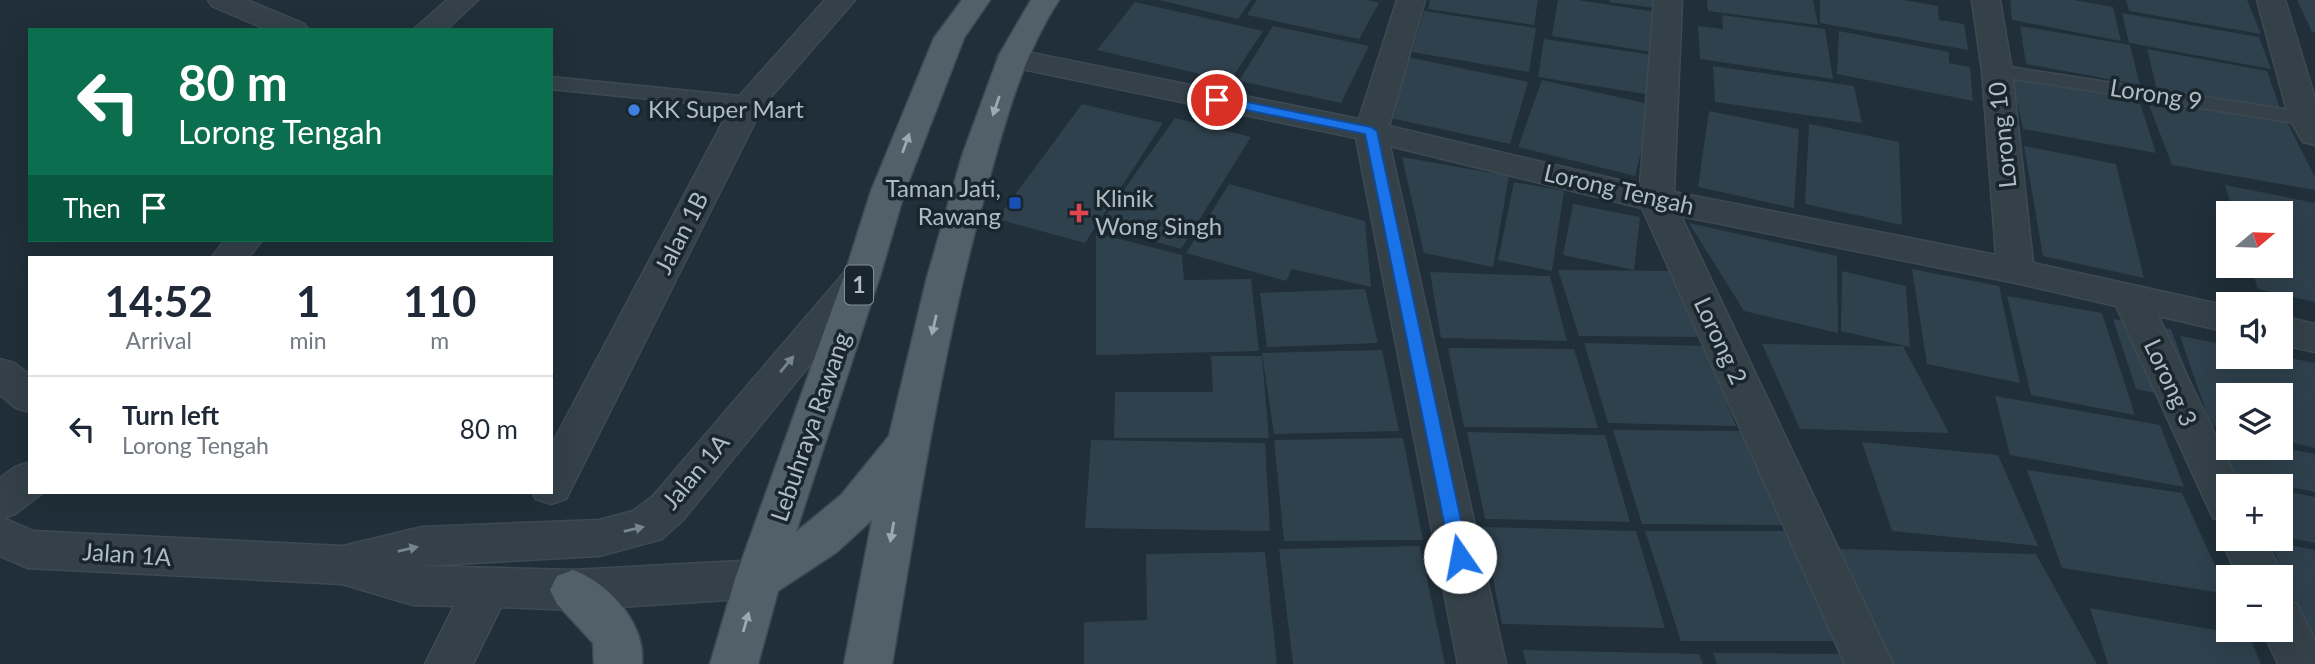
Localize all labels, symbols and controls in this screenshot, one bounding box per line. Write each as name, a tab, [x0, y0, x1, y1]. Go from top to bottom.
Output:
text: 80 m	[178, 53, 288, 111]
icon: left	[63, 56, 154, 147]
pin	[1187, 70, 1247, 130]
street label: Lorong 9	[2108, 72, 2204, 115]
street label: Lorong 10	[1981, 80, 2022, 190]
icon: arrive	[1198, 81, 1236, 119]
place label: KK Super Mart	[648, 94, 804, 123]
one-way arrow	[990, 95, 1000, 116]
marker: KK Super Mart	[626, 102, 642, 118]
text: Lorong Tengah	[178, 112, 382, 151]
one-way arrow	[900, 133, 911, 154]
street label: Lorong Tengah	[1541, 157, 1697, 220]
place label: Taman Jati, Rawang	[885, 173, 1001, 230]
place label: Klinik Wong Singh	[1095, 183, 1222, 240]
street label: Jalan 1B	[648, 186, 714, 278]
icon: arrive	[135, 189, 173, 227]
text: Then	[63, 192, 121, 224]
marker: Taman Jati, Rawang	[1007, 195, 1023, 211]
north arrow	[2216, 201, 2292, 278]
map controls	[2216, 201, 2293, 642]
marker: Klinik Wong Singh	[1069, 203, 1089, 223]
road number: 1	[845, 266, 873, 304]
text: 14:52	[105, 276, 213, 326]
text: 1	[296, 276, 320, 326]
text: 110	[403, 276, 476, 326]
street label: Lorong 2	[1689, 292, 1754, 389]
button: sound	[2216, 292, 2293, 369]
one-way arrow	[929, 314, 940, 336]
text: Arrival	[126, 326, 192, 354]
text: min	[289, 326, 327, 354]
text: m	[430, 326, 449, 354]
street label: Lebuhraya Rawang	[764, 328, 856, 525]
street label: Lorong 3	[2139, 334, 2204, 431]
one-way arrow	[779, 356, 794, 373]
button: layers	[2216, 383, 2293, 460]
text: Turn left	[122, 399, 219, 431]
icon: left	[63, 410, 101, 448]
text: 80 m	[460, 413, 518, 445]
street label: Jalan 1A	[655, 427, 735, 514]
text: Lorong Tengah	[122, 431, 269, 459]
button: +	[2216, 474, 2293, 551]
position arrow	[1423, 520, 1497, 594]
one-way arrow	[886, 521, 897, 543]
one-way arrow	[623, 524, 645, 535]
street label: Jalan 1A	[82, 536, 173, 571]
one-way arrow	[397, 543, 419, 554]
button: −	[2216, 565, 2293, 642]
one-way arrow	[742, 611, 752, 632]

